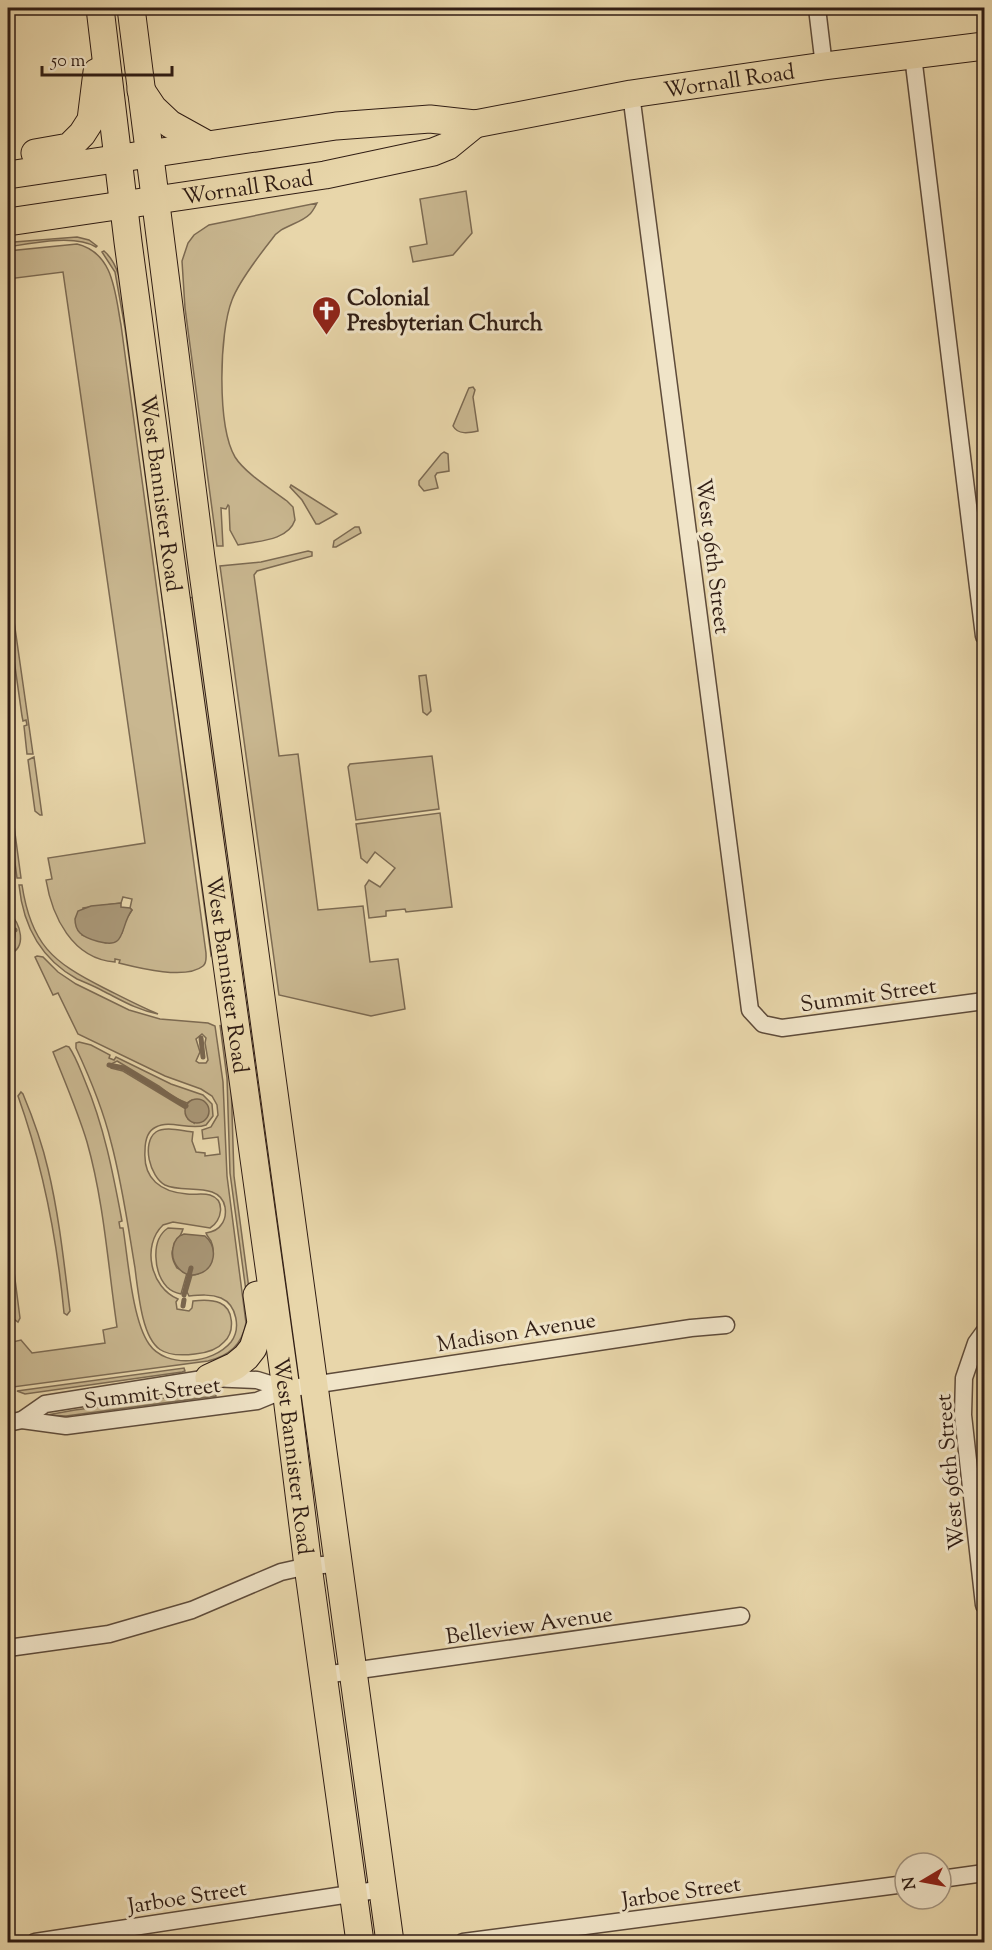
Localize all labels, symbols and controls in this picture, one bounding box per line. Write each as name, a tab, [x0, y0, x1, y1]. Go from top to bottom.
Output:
scale bar	[42, 39, 172, 77]
text: 50 m	[50, 49, 86, 75]
street label: Wornall Road	[662, 57, 797, 108]
street label: Wornall Road	[180, 164, 316, 215]
place label: Colonial Presbyterian Church	[347, 284, 543, 341]
church icon: Colonial Presbyterian Church	[310, 294, 342, 336]
street label: West Bannister Road	[130, 393, 188, 594]
street label: West 96th Street	[686, 477, 737, 637]
street label: West Bannister Road	[196, 874, 255, 1075]
street label: Summit Street	[798, 972, 939, 1022]
street label: Madison Avenue	[435, 1306, 598, 1362]
street label: West Bannister Road	[263, 1356, 319, 1557]
street label: Summit Street	[82, 1371, 223, 1419]
street label: West 96th Street	[929, 1392, 975, 1551]
street label: Belleview Avenue	[444, 1599, 615, 1655]
north arrow	[893, 1851, 953, 1911]
street label: Jarboe Street	[619, 1870, 744, 1918]
street label: Jarboe Street	[125, 1874, 250, 1924]
text: N	[898, 1875, 923, 1891]

